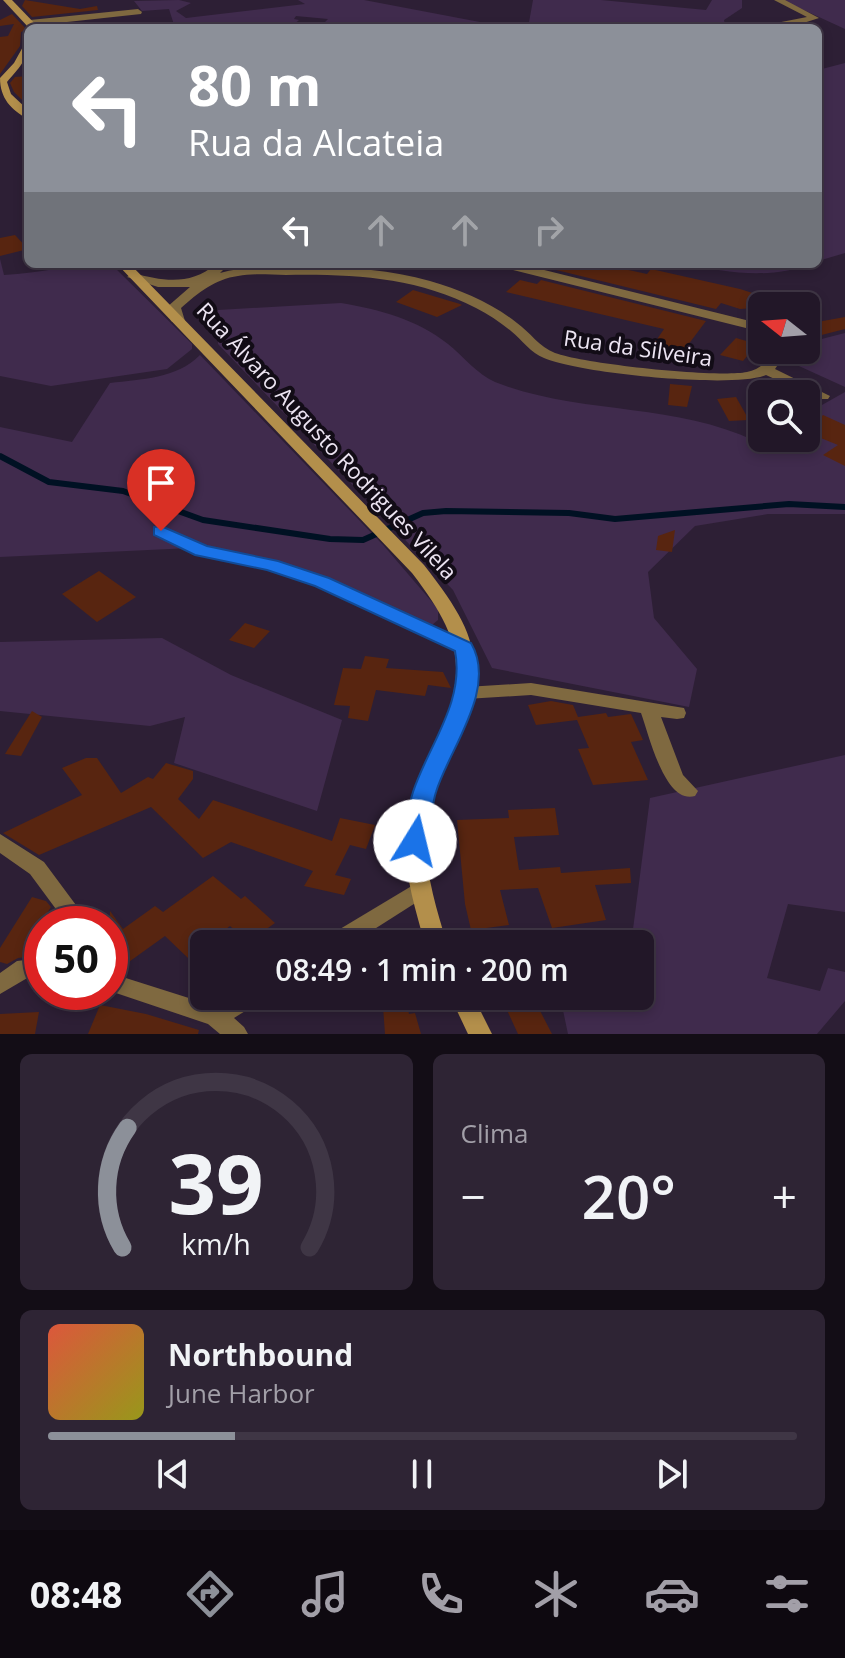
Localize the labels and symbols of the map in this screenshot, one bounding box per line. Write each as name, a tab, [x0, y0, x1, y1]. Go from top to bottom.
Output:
north arrow	[748, 292, 820, 364]
street label: Rua Álvaro Augusto Rodrigues Vilela	[191, 295, 465, 585]
street label: Rua da Silveira	[562, 322, 714, 372]
pin	[127, 449, 195, 531]
position arrow	[373, 799, 457, 883]
speed limit sign: 50	[24, 906, 128, 1010]

